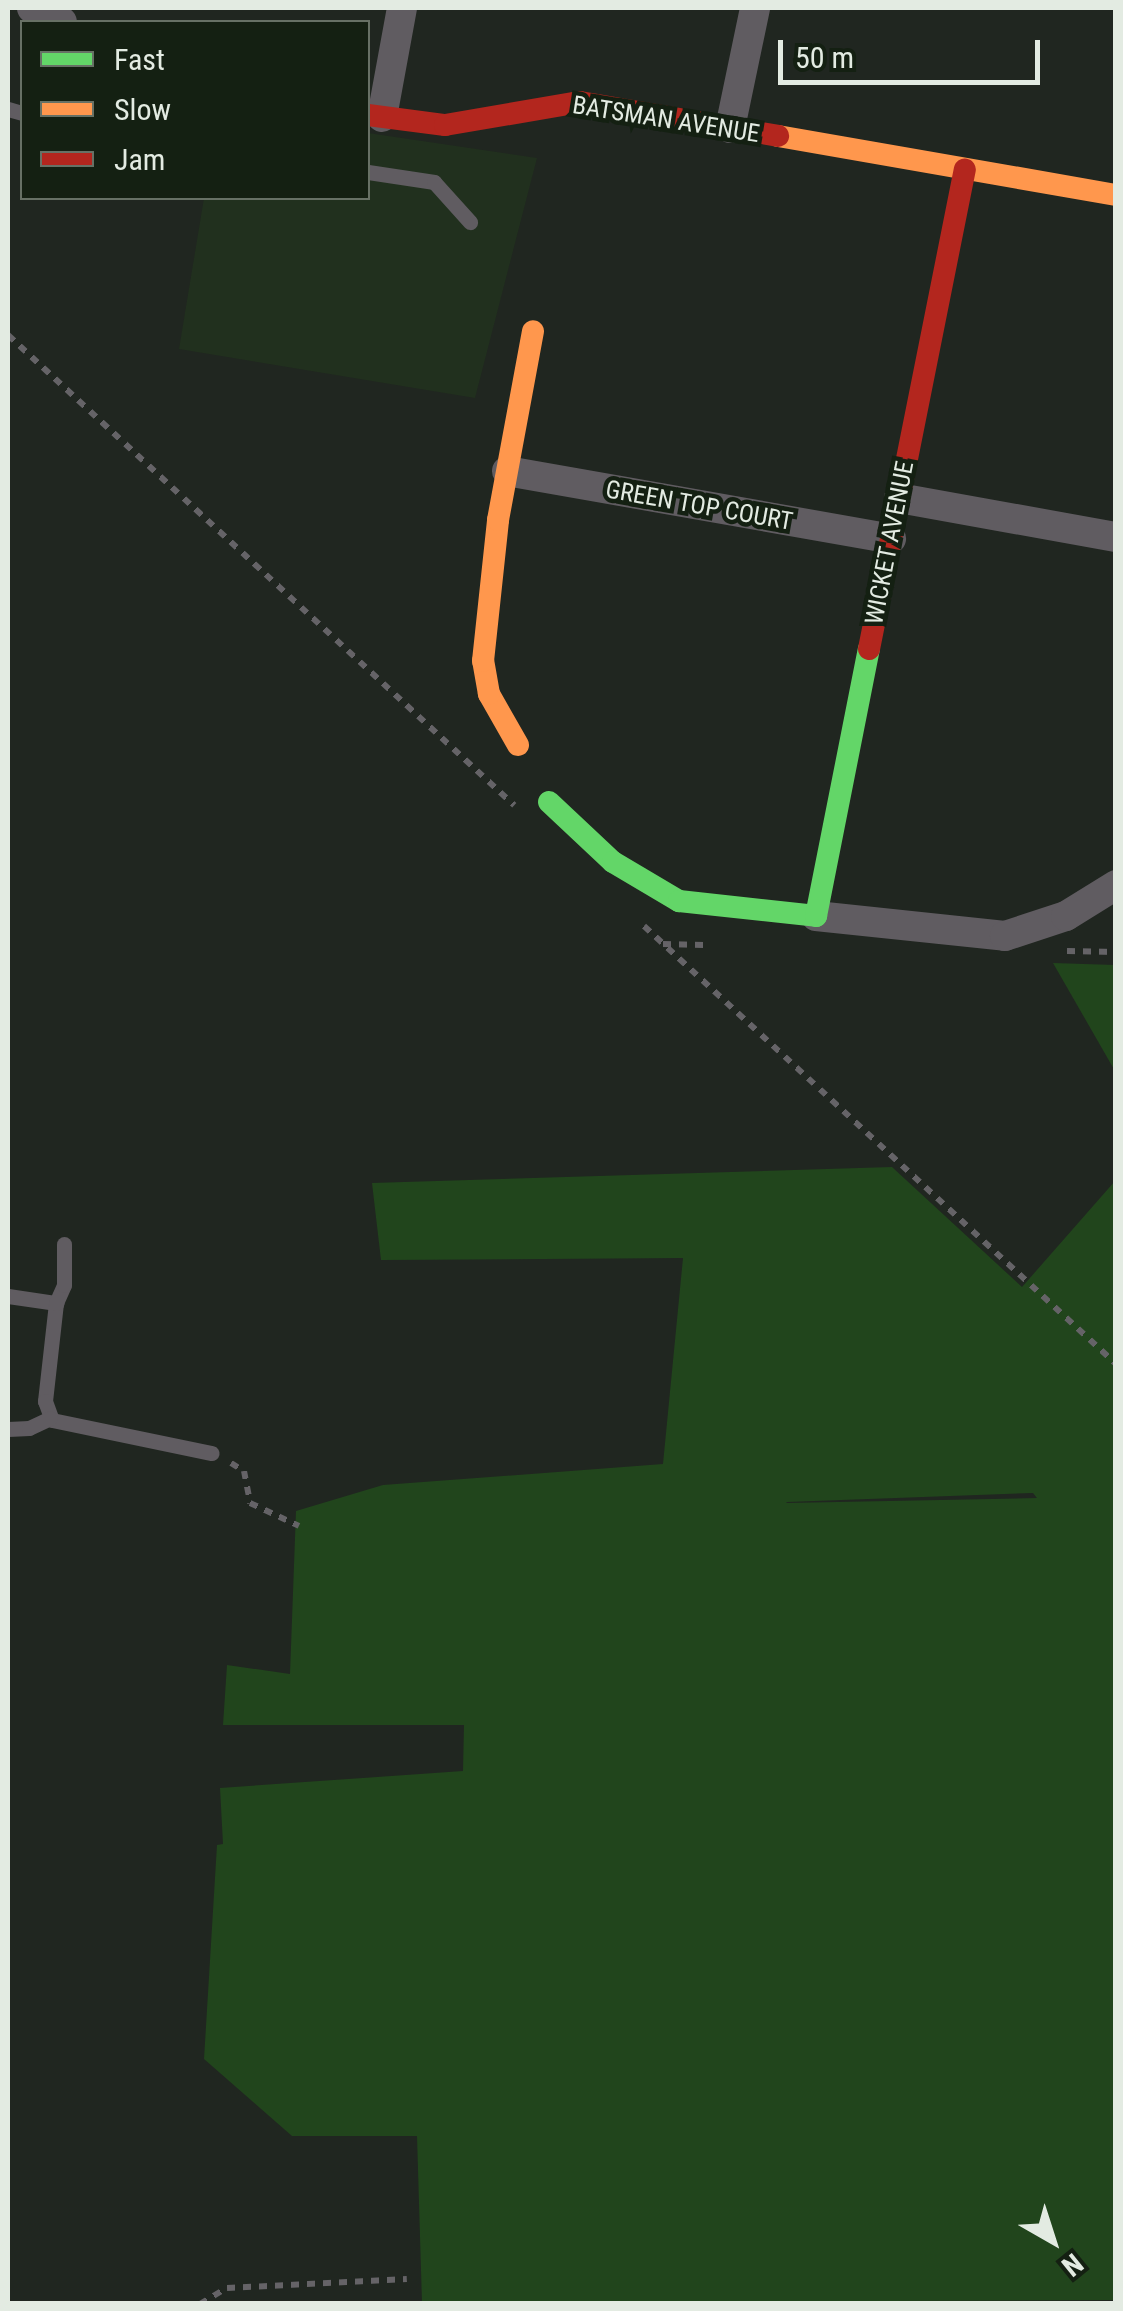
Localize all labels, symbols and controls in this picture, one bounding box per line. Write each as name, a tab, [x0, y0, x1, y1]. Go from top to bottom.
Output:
legend	[20, 20, 370, 200]
scale bar	[783, 20, 1046, 82]
text: 50 m	[795, 40, 854, 75]
text: Fast	[114, 42, 165, 77]
street label: BATSMAN AVENUE	[570, 90, 762, 150]
text: Slow	[114, 92, 171, 127]
text: Jam	[114, 142, 165, 177]
street label: WICKET AVENUE	[859, 459, 921, 627]
street label: GREEN TOP COURT	[603, 475, 795, 537]
north arrow	[1003, 2191, 1103, 2291]
text: N	[1055, 2246, 1089, 2283]

